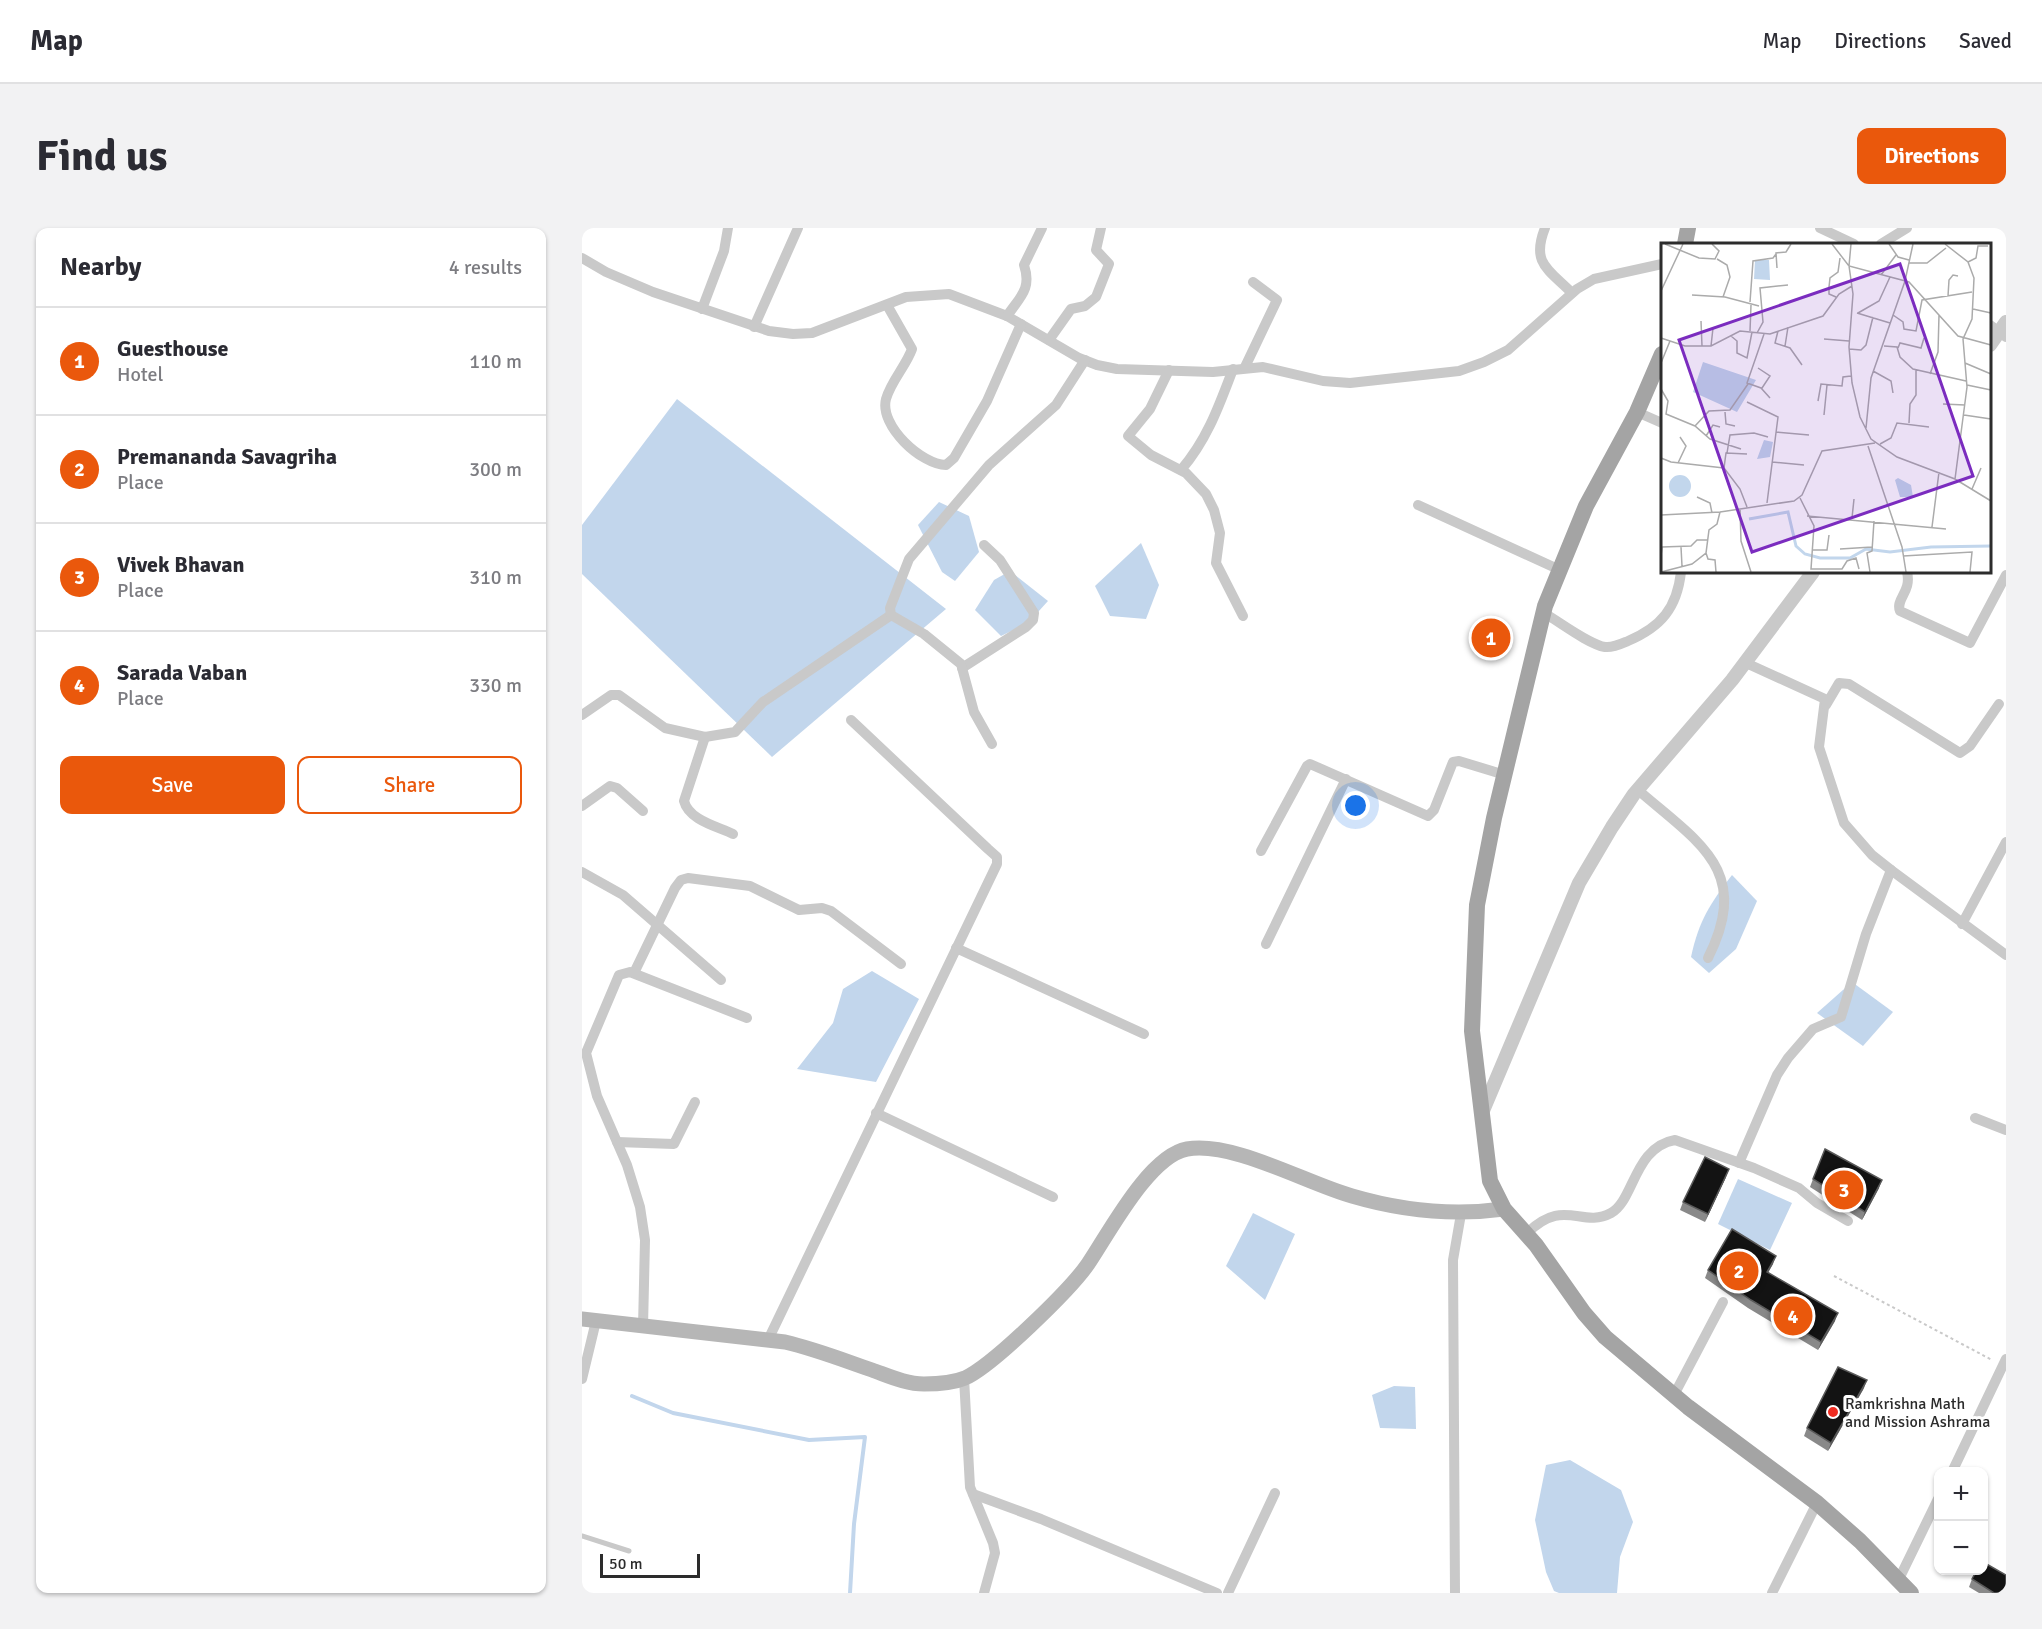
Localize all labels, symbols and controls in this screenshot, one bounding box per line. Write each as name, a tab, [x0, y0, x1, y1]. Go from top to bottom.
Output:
text: Map	[30, 24, 83, 58]
text: Map	[1763, 28, 1801, 54]
text: Directions	[1834, 28, 1926, 54]
text: Saved	[1959, 28, 2012, 54]
button: Directions	[1857, 128, 2006, 184]
text: Find us	[36, 131, 167, 182]
inset map	[1661, 243, 1991, 573]
text: Nearby	[60, 251, 141, 283]
text: 4 results	[449, 255, 522, 280]
text: Guesthouse	[117, 335, 229, 362]
text: 1	[74, 349, 85, 374]
text: 110 m	[469, 349, 522, 374]
text: Hotel	[117, 362, 163, 387]
text: Premananda Savagriha	[117, 443, 337, 470]
text: 2	[74, 457, 85, 482]
text: 300 m	[469, 457, 522, 482]
text: Place	[117, 470, 164, 495]
text: Vivek Bhavan	[117, 551, 245, 578]
text: 3	[74, 565, 85, 590]
text: 310 m	[469, 565, 522, 590]
text: Place	[117, 578, 164, 603]
pin: 1	[1472, 616, 1510, 660]
text: Sarada Vaban	[117, 659, 247, 686]
text: 4	[74, 673, 85, 698]
text: 330 m	[469, 673, 522, 698]
text: Place	[117, 686, 164, 711]
button: Save	[60, 756, 285, 814]
button: Share	[297, 756, 522, 814]
your location	[1341, 791, 1370, 820]
pin: 3	[1824, 1168, 1864, 1212]
pin: 2	[1720, 1248, 1758, 1294]
pin: 4	[1774, 1294, 1812, 1338]
place label: Ramkrishna Math and Mission Ashrama	[1845, 1394, 1990, 1432]
marker: Ramkrishna Math and Mission Ashrama	[1826, 1405, 1840, 1419]
map controls	[1934, 1467, 1988, 1575]
button: +	[1934, 1467, 1988, 1521]
button: −	[1934, 1521, 1988, 1575]
scale bar	[600, 1551, 700, 1578]
text: 50 m	[609, 1554, 643, 1574]

